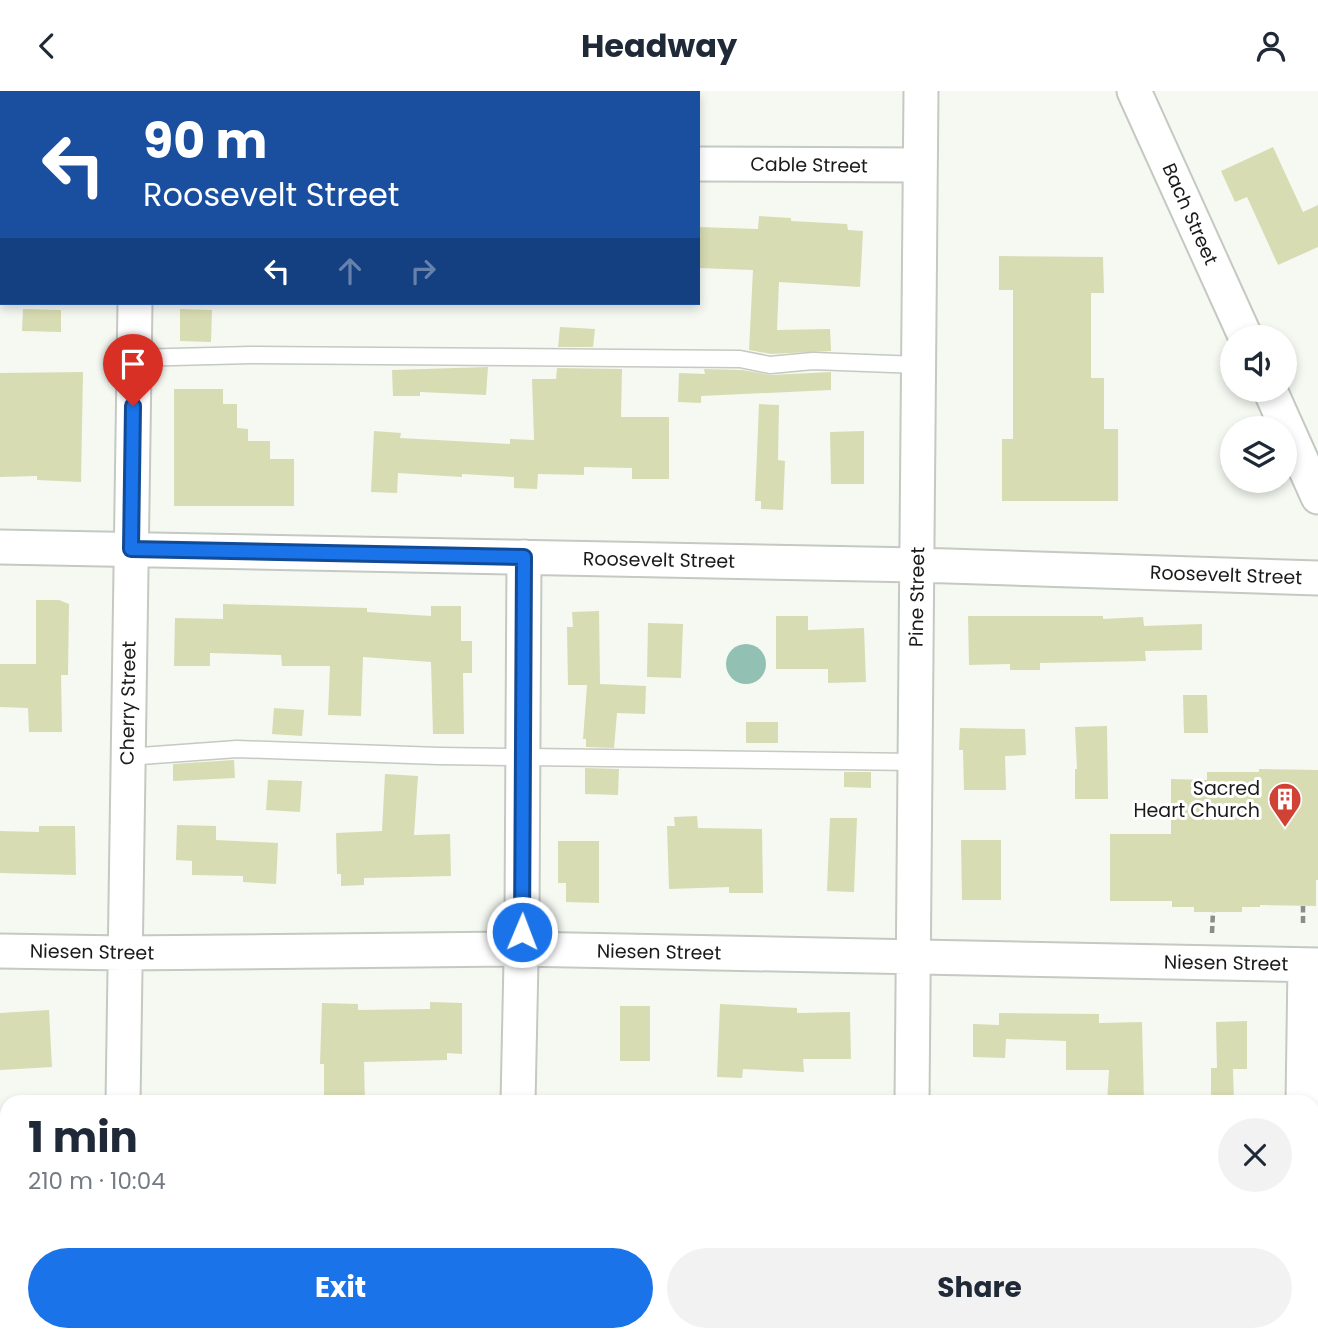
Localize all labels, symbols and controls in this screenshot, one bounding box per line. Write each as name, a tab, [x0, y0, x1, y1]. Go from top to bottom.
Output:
text: Headway	[581, 23, 737, 68]
icon: back	[28, 27, 66, 65]
icon: person	[1252, 27, 1290, 65]
text: 90 m	[143, 107, 267, 175]
icon: left	[28, 119, 119, 210]
street label: Cable Street	[750, 150, 868, 180]
street label: Bach Street	[1156, 159, 1225, 269]
text: Roosevelt Street	[143, 172, 400, 217]
icon: left	[258, 252, 296, 290]
icon: ahead	[331, 252, 369, 290]
icon: right	[404, 252, 442, 290]
map controls	[1220, 325, 1297, 493]
button: sound	[1220, 325, 1297, 402]
pin	[103, 334, 163, 406]
icon: arrive	[114, 345, 152, 383]
button: layers	[1220, 416, 1297, 493]
street label: Roosevelt Street	[583, 545, 735, 575]
street label: Pine Street	[903, 547, 931, 647]
street label: Roosevelt Street	[1149, 559, 1303, 591]
street label: Cherry Street	[113, 641, 143, 765]
place label: Sacred Heart Church	[1133, 775, 1260, 824]
building icon: Sacred Heart Church	[1266, 780, 1304, 829]
position arrow	[485, 895, 559, 969]
street label: Niesen Street	[30, 937, 154, 967]
street label: Niesen Street	[597, 937, 721, 967]
street label: Niesen Street	[1164, 948, 1288, 978]
text: 1 min	[28, 1108, 138, 1167]
button: close	[1218, 1118, 1292, 1192]
text: 210 m · 10:04	[28, 1165, 166, 1197]
button: Exit	[28, 1248, 653, 1328]
button: Share	[667, 1248, 1292, 1328]

